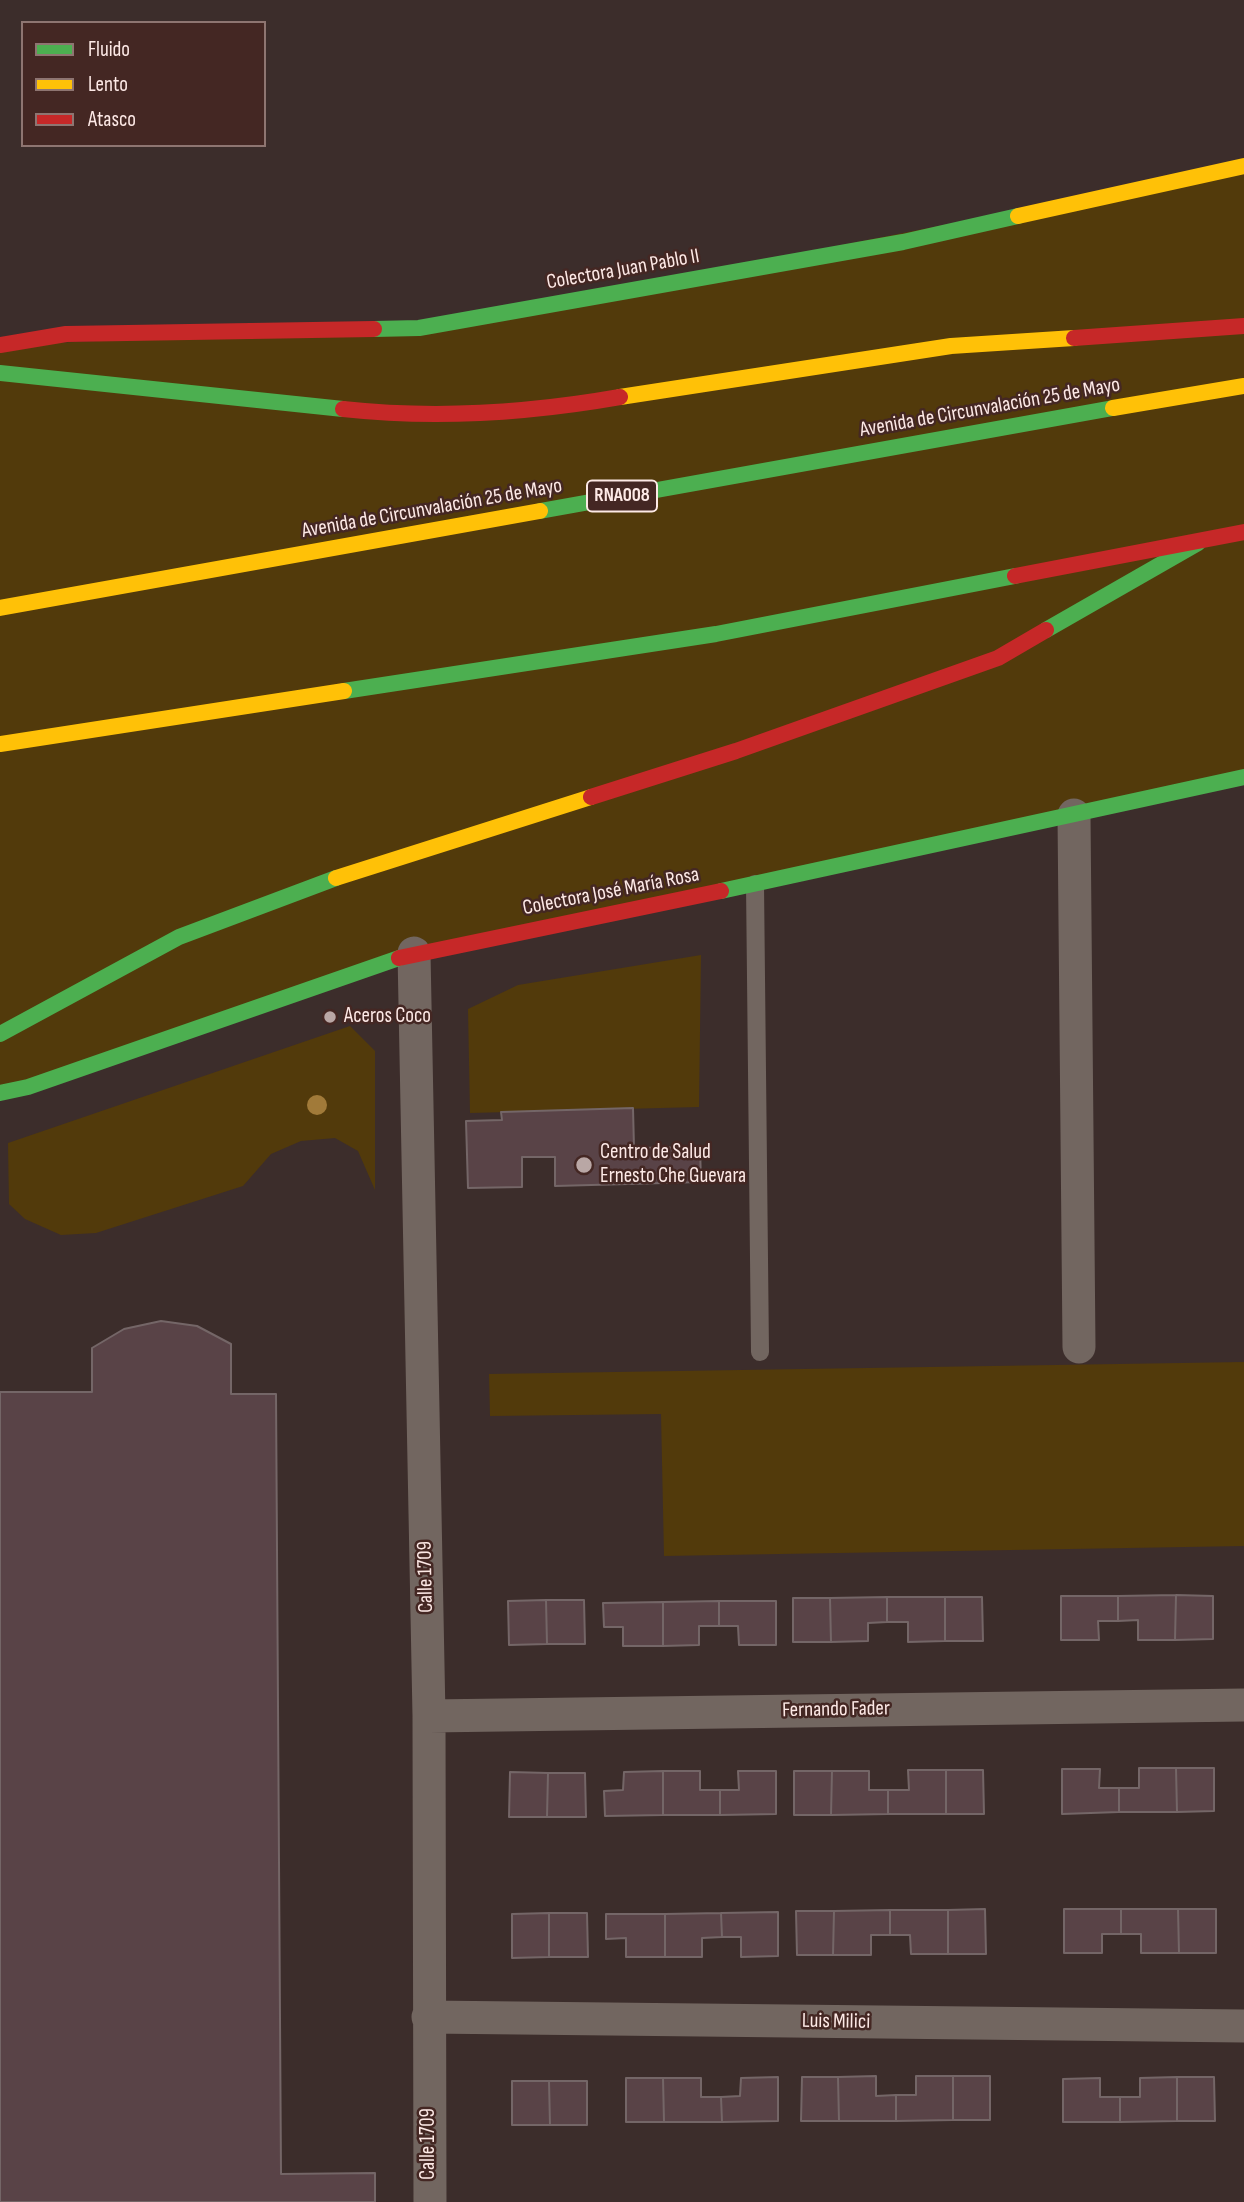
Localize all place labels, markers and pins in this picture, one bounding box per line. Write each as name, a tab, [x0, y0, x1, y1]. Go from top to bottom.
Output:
place label: Aceros Coco	[344, 1004, 431, 1030]
marker: Aceros Coco	[322, 1009, 338, 1025]
place label: Centro de Salud Ernesto Che Guevara	[600, 1140, 746, 1190]
marker: Centro de Salud Ernesto Che Guevara	[574, 1155, 594, 1175]

